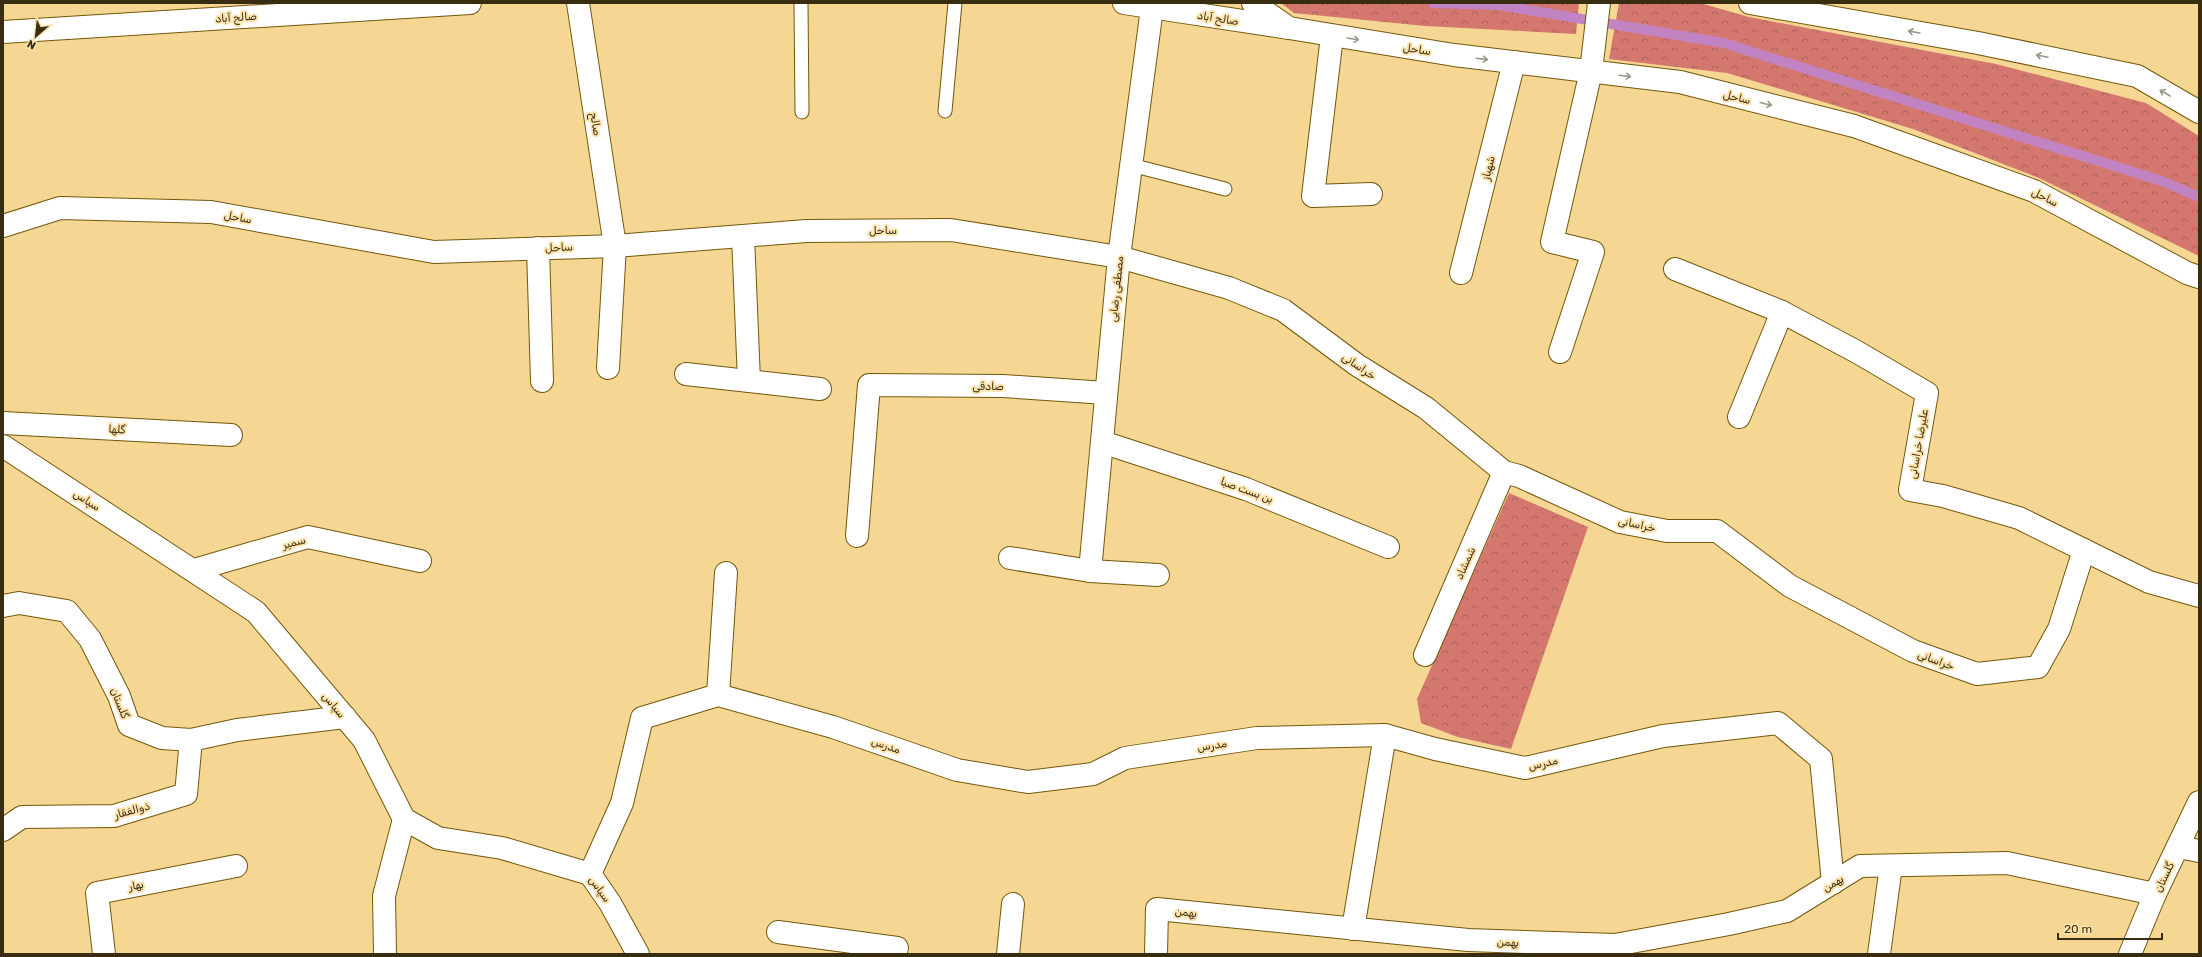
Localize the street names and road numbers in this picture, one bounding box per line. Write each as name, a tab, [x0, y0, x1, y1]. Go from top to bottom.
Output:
street label: صالح آباد	[1196, 9, 1240, 30]
street label: صالح آباد	[215, 10, 257, 27]
street label: ساحل	[1402, 41, 1432, 58]
street label: ساحل	[1722, 88, 1752, 107]
street label: صالح	[585, 111, 604, 137]
street label: شهباز	[1479, 155, 1498, 183]
street label: ساحل	[2029, 185, 2060, 210]
street label: ساحل	[223, 208, 253, 227]
street label: ساحل	[869, 224, 897, 237]
street label: ساحل	[545, 241, 573, 254]
street label: مصطفی رضایی	[1107, 255, 1126, 323]
street label: خراسانی	[1339, 350, 1378, 383]
street label: صادقی	[972, 380, 1004, 393]
street label: علیرضا خراسانی	[1906, 408, 1931, 480]
street label: گلها	[108, 423, 126, 436]
street label: بن بست صبا	[1219, 475, 1275, 506]
street label: سپاس	[70, 487, 103, 515]
street label: خراسانی	[1617, 514, 1657, 535]
street label: سمیر	[280, 533, 307, 552]
street label: شمشاد	[1453, 545, 1478, 582]
street label: خراسانی	[1916, 648, 1956, 673]
street label: گلستان	[108, 686, 132, 721]
street label: سپاس	[318, 690, 348, 721]
street label: مدرس	[870, 734, 902, 756]
street label: مدرس	[1196, 737, 1228, 754]
street label: مدرس	[1527, 754, 1559, 773]
street label: ذوالفقار	[112, 799, 152, 823]
street label: گلستان	[2152, 860, 2177, 894]
street label: بهمن	[1820, 872, 1846, 895]
street label: سپاس	[585, 874, 613, 906]
street label: بهار	[126, 878, 145, 893]
street label: بهمن	[1174, 905, 1198, 920]
street label: بهمن	[1497, 936, 1519, 949]

